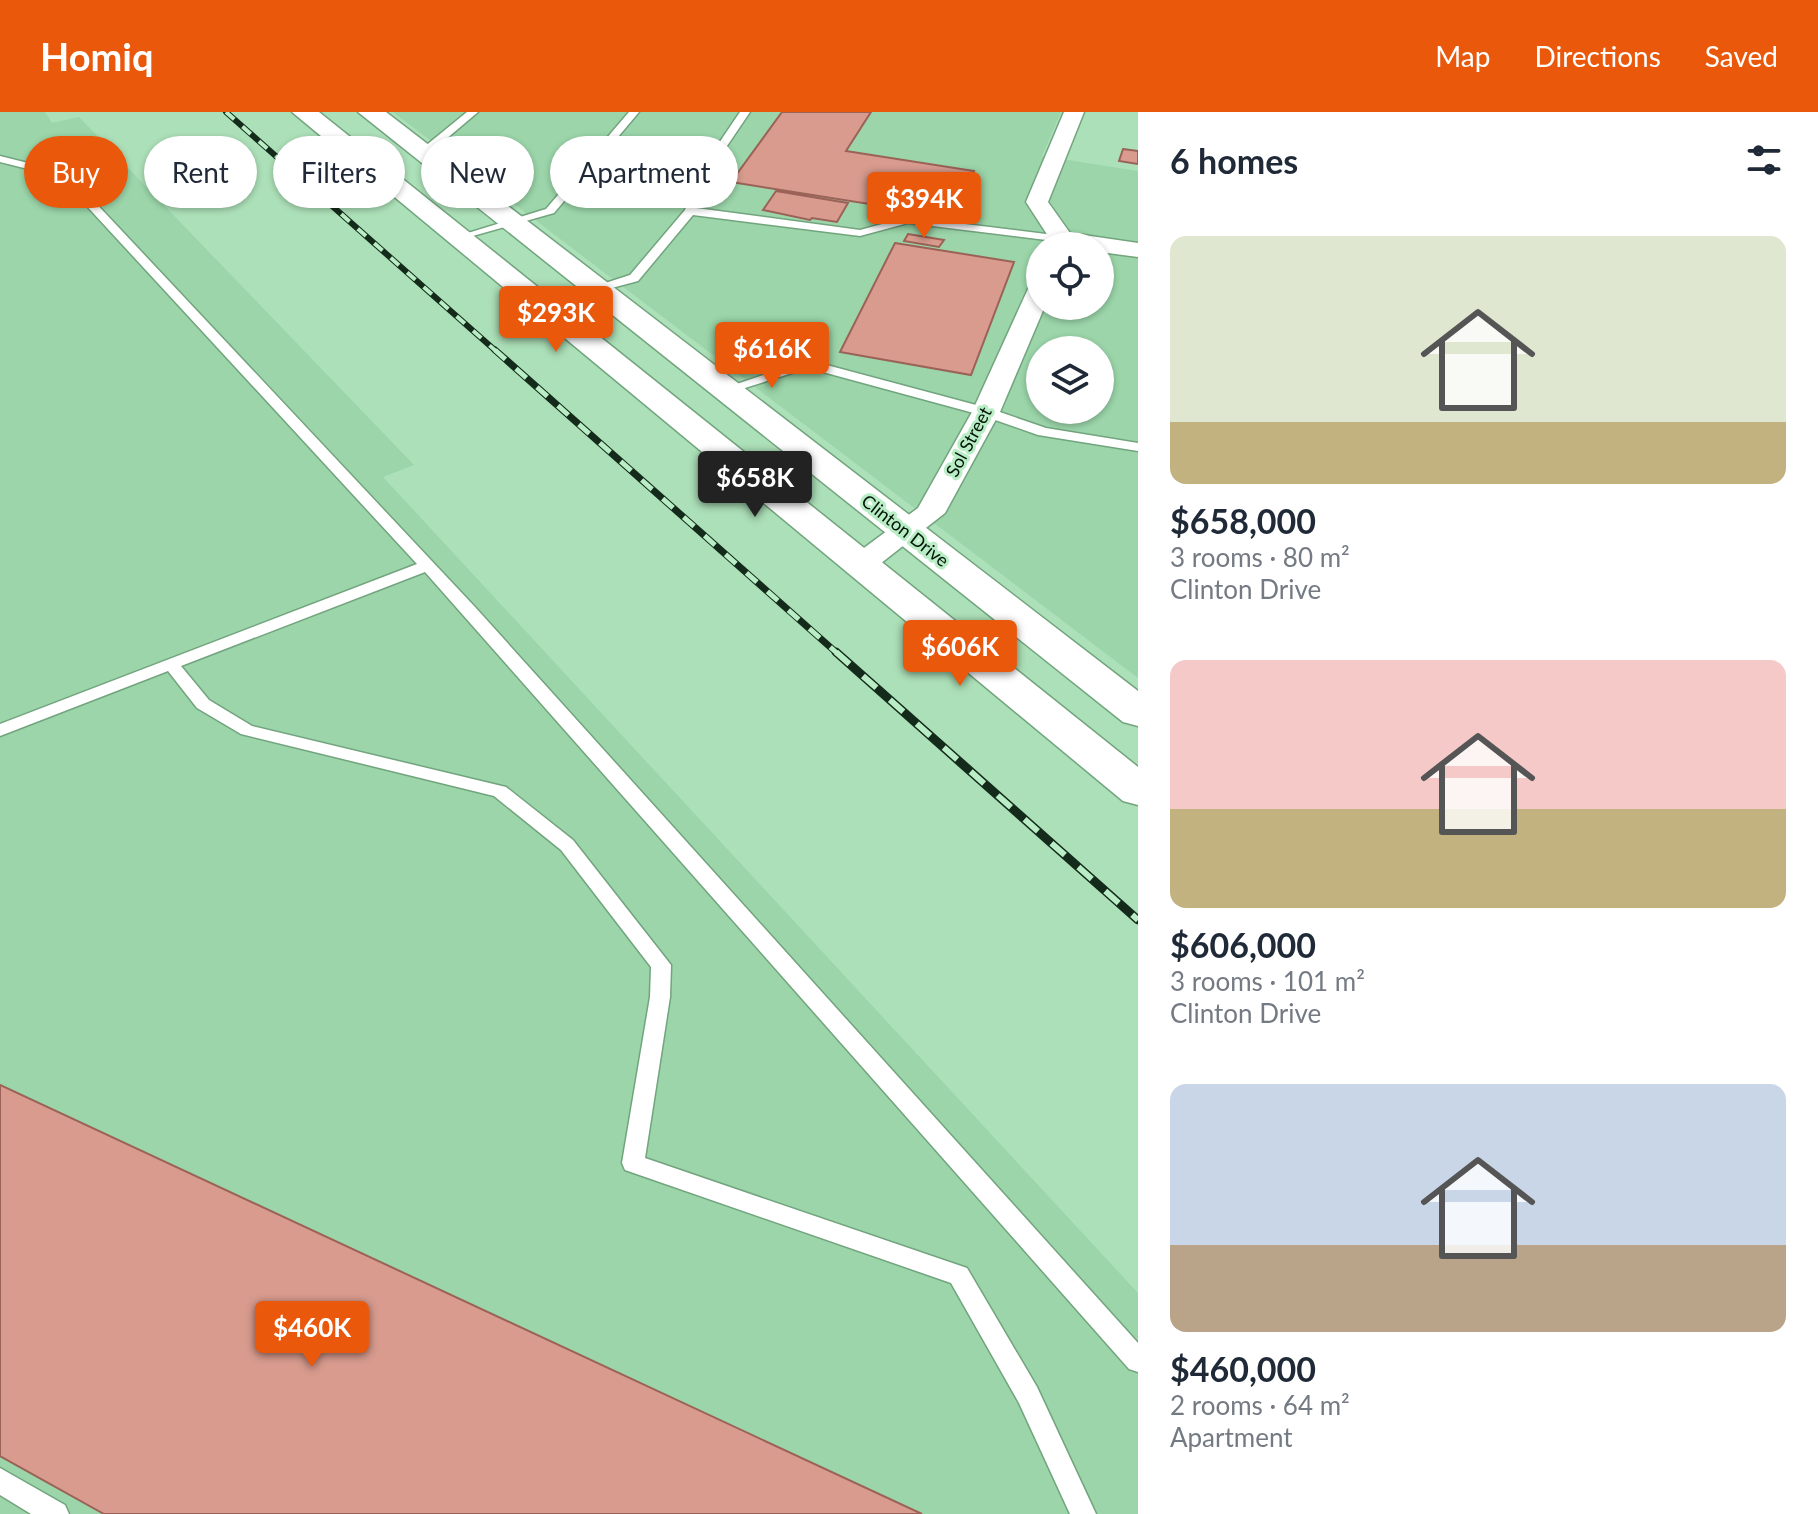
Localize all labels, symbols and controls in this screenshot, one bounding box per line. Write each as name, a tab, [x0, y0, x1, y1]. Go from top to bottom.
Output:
text: Homiq	[40, 33, 154, 79]
text: Map	[1435, 39, 1490, 73]
text: Directions	[1534, 39, 1661, 73]
text: Saved	[1705, 39, 1778, 73]
chip: Buy	[24, 136, 128, 208]
chip: Rent	[144, 136, 257, 208]
chip: Filters	[273, 136, 405, 208]
chip: New	[421, 136, 534, 208]
chip: Apartment	[550, 136, 738, 208]
icon: filters	[1742, 138, 1786, 182]
text: 6 homes	[1170, 140, 1298, 181]
pin: $394K	[868, 172, 980, 240]
text: $394K	[885, 182, 963, 214]
map controls	[1026, 232, 1114, 424]
button: locate	[1026, 232, 1114, 320]
pin: $293K	[500, 286, 612, 354]
icon: home	[1406, 288, 1550, 432]
text: $293K	[517, 296, 595, 328]
pin: $616K	[716, 322, 828, 390]
text: $616K	[733, 332, 811, 364]
button: layers	[1026, 336, 1114, 424]
street label: Sol Street	[941, 402, 996, 480]
pin: $658K	[699, 451, 811, 519]
text: $658K	[716, 461, 794, 493]
street label: Clinton Drive	[858, 489, 954, 571]
text: $658,000	[1170, 500, 1316, 541]
text: 3 rooms · 80 m²	[1170, 541, 1350, 573]
text: Clinton Drive	[1170, 573, 1321, 605]
pin: $606K	[904, 620, 1016, 688]
text: $606K	[921, 630, 999, 662]
icon: home	[1406, 712, 1550, 856]
text: $606,000	[1170, 924, 1316, 965]
text: 3 rooms · 101 m²	[1170, 965, 1365, 997]
text: Clinton Drive	[1170, 997, 1321, 1029]
icon: home	[1406, 1136, 1550, 1280]
pin: $460K	[256, 1301, 368, 1369]
text: $460K	[273, 1311, 351, 1343]
text: $460,000	[1170, 1348, 1316, 1389]
text: 2 rooms · 64 m²	[1170, 1389, 1350, 1421]
text: Apartment	[1170, 1421, 1293, 1453]

